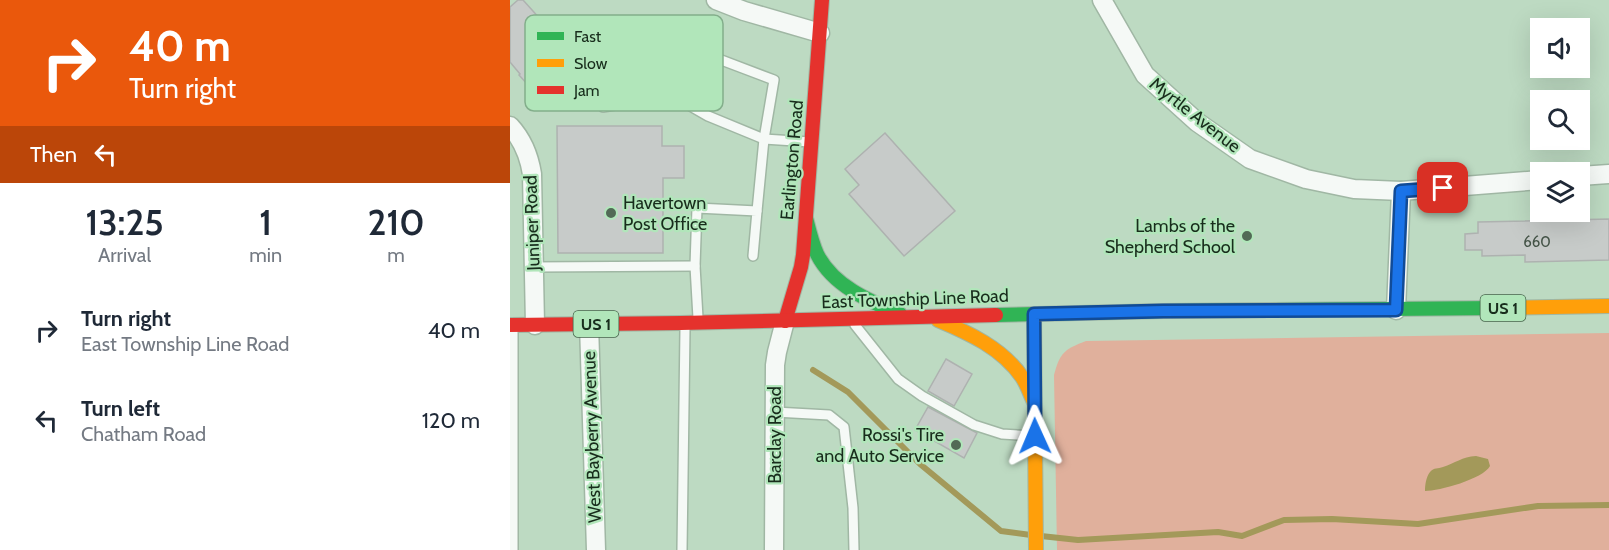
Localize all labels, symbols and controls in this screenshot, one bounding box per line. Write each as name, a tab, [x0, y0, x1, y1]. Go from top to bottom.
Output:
legend	[525, 15, 723, 111]
map controls	[1530, 18, 1590, 222]
button: sound	[1530, 18, 1590, 78]
text: 40 m	[129, 20, 231, 72]
icon: right	[30, 24, 108, 102]
text: Fast	[574, 27, 602, 46]
text: Slow	[574, 54, 608, 73]
text: Turn right	[129, 72, 236, 105]
street label: Myrtle Avenue	[1145, 73, 1245, 157]
text: Jam	[573, 81, 600, 100]
button: search	[1530, 90, 1590, 150]
street label: Earlington Road	[776, 99, 808, 221]
icon: left	[89, 138, 122, 171]
text: Then	[30, 141, 77, 168]
pin	[1417, 162, 1468, 213]
button: layers	[1530, 162, 1590, 222]
icon: arrive	[1426, 171, 1459, 204]
street label: Juniper Road	[519, 175, 545, 272]
place label: Havertown Post Office	[623, 192, 707, 235]
text: 13:25	[85, 200, 164, 244]
text: 1	[259, 200, 272, 244]
text: 210	[368, 200, 425, 244]
marker: Havertown Post Office	[604, 206, 618, 220]
place label: Lambs of the Shepherd School	[1105, 215, 1236, 258]
marker: Lambs of the Shepherd School	[1240, 229, 1254, 243]
house number: 660	[1523, 233, 1551, 251]
text: Arrival	[98, 243, 151, 267]
text: min	[249, 243, 282, 267]
text: m	[387, 243, 405, 267]
street label: East Township Line Road	[821, 285, 1009, 313]
road number: US 1	[1480, 295, 1526, 321]
text: Turn right	[81, 305, 171, 332]
road number: US 1	[574, 311, 619, 337]
icon: right	[30, 314, 63, 347]
text: 40 m	[428, 317, 480, 344]
text: East Township Line Road	[81, 332, 289, 356]
street label: West Bayberry Avenue	[578, 351, 606, 523]
street label: Barclay Road	[764, 386, 786, 484]
text: Turn left	[81, 395, 160, 422]
icon: left	[30, 404, 63, 437]
position arrow	[1003, 404, 1067, 468]
text: 120 m	[422, 407, 480, 434]
text: Chatham Road	[81, 422, 206, 446]
place label: Rossi's Tire and Auto Service	[816, 424, 944, 467]
marker: Rossi's Tire and Auto Service	[949, 438, 963, 452]

